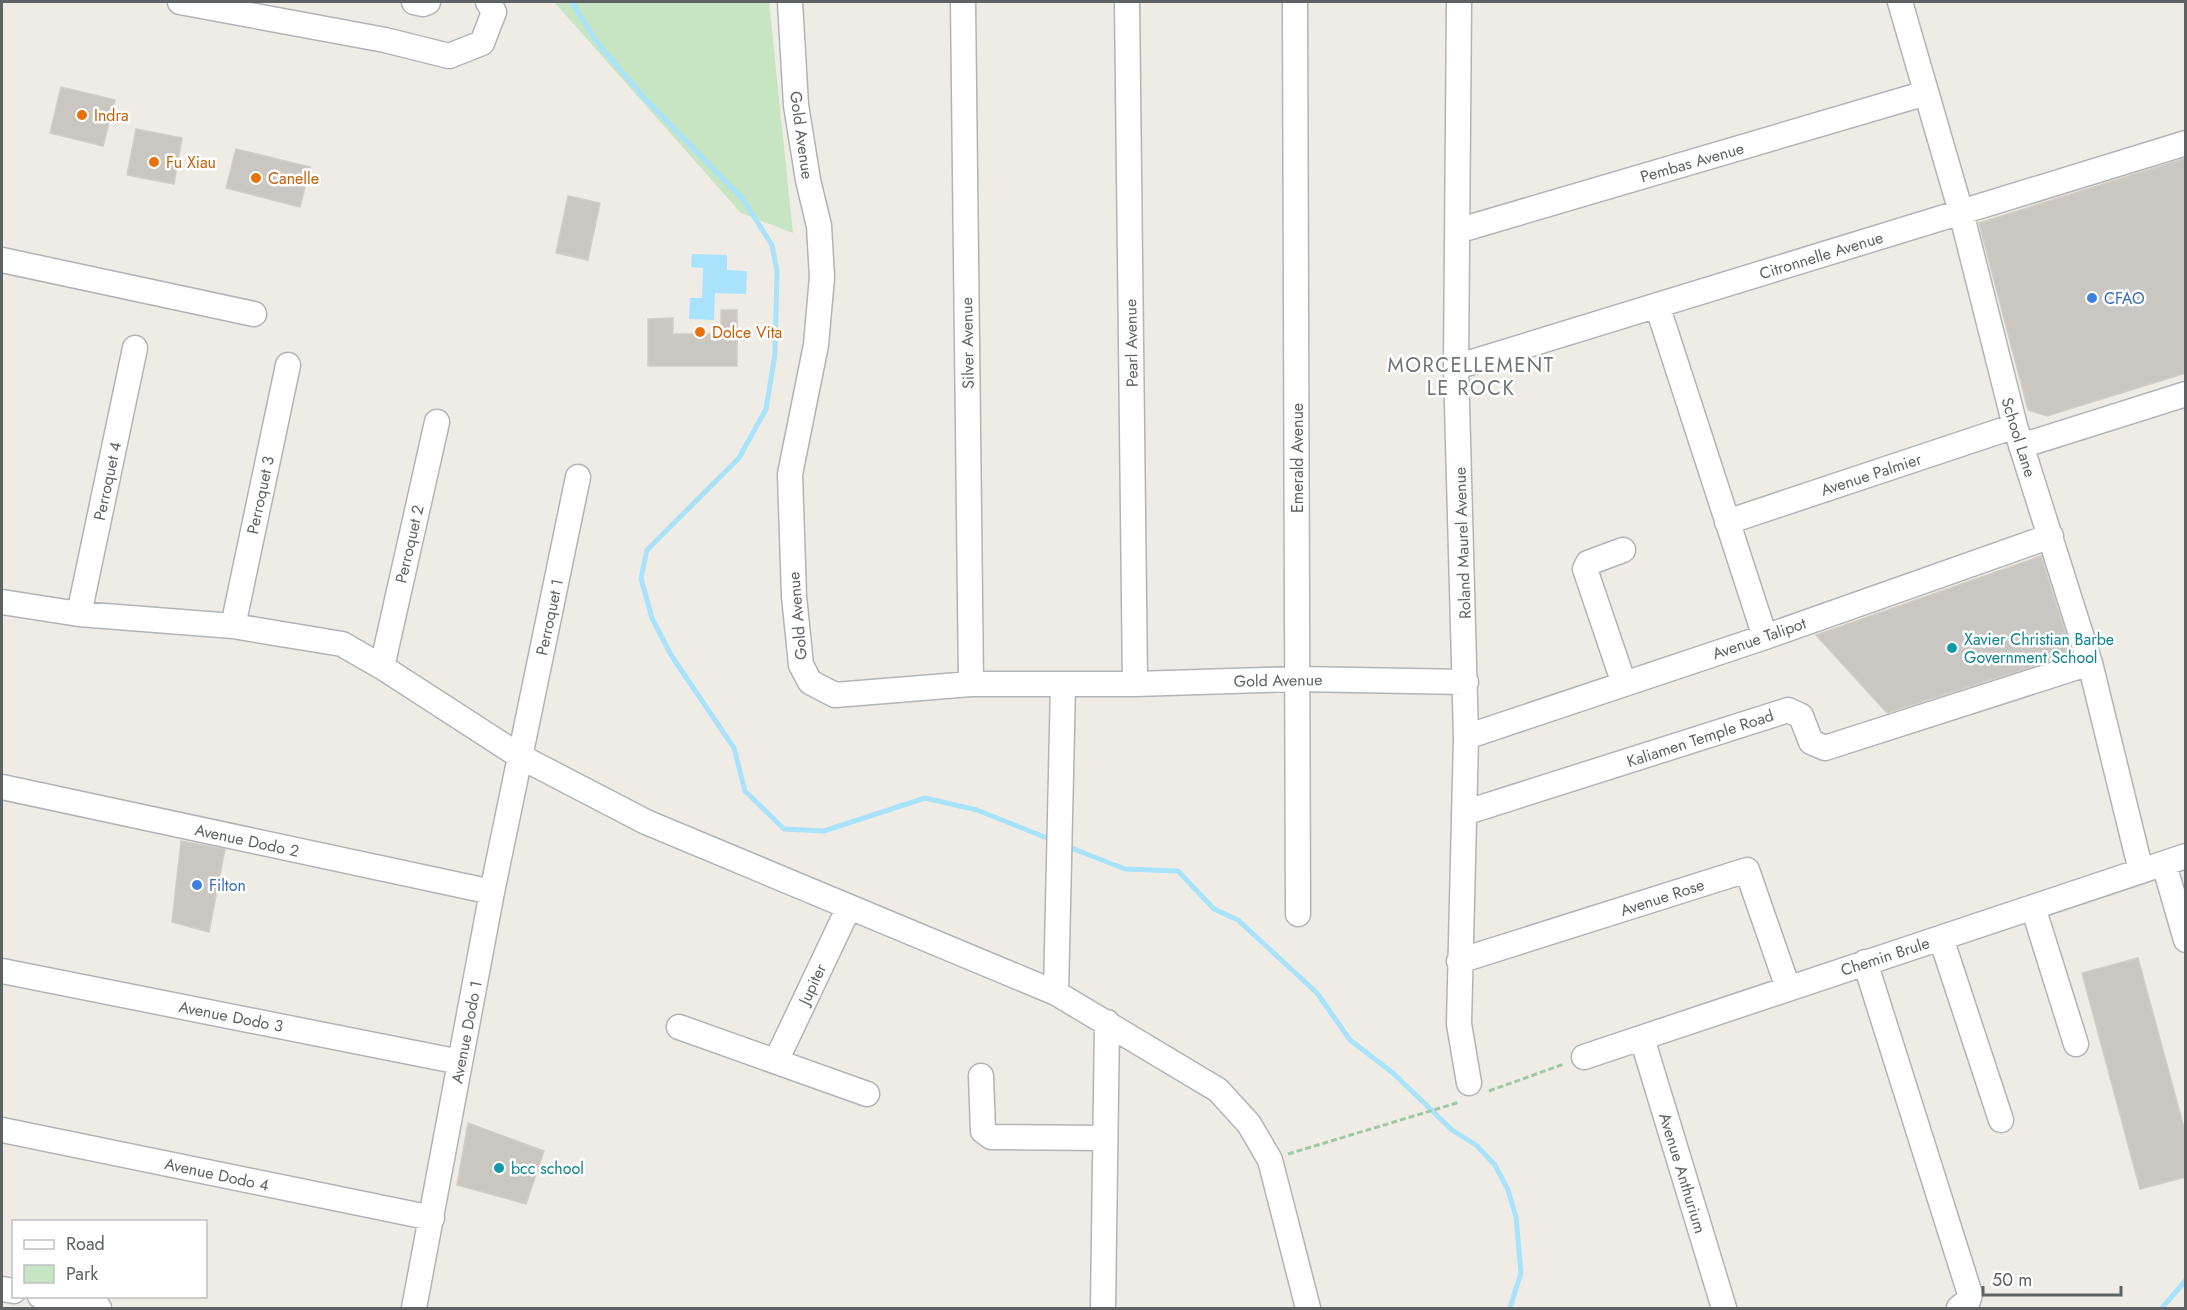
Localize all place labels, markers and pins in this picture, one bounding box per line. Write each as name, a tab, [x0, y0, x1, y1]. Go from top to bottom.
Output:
place label: Indra	[94, 104, 129, 127]
marker: Indra	[75, 108, 89, 122]
place label: Fu Xiau	[166, 151, 216, 174]
marker: Fu Xiau	[147, 155, 161, 169]
place label: Canelle	[268, 167, 319, 190]
marker: Canelle	[249, 171, 263, 185]
place label: CFAO	[2104, 287, 2145, 310]
marker: CFAO	[2085, 291, 2099, 305]
place label: Dolce Vita	[712, 321, 782, 344]
marker: Dolce Vita	[693, 325, 707, 339]
place label: Xavier Christian Barbe Government School	[1964, 628, 2114, 669]
marker: Xavier Christian Barbe Government School	[1945, 641, 1959, 655]
place label: Filton	[209, 874, 246, 897]
marker: Filton	[190, 878, 204, 892]
place label: bcc school	[511, 1157, 584, 1180]
marker: bcc school	[492, 1161, 506, 1175]

